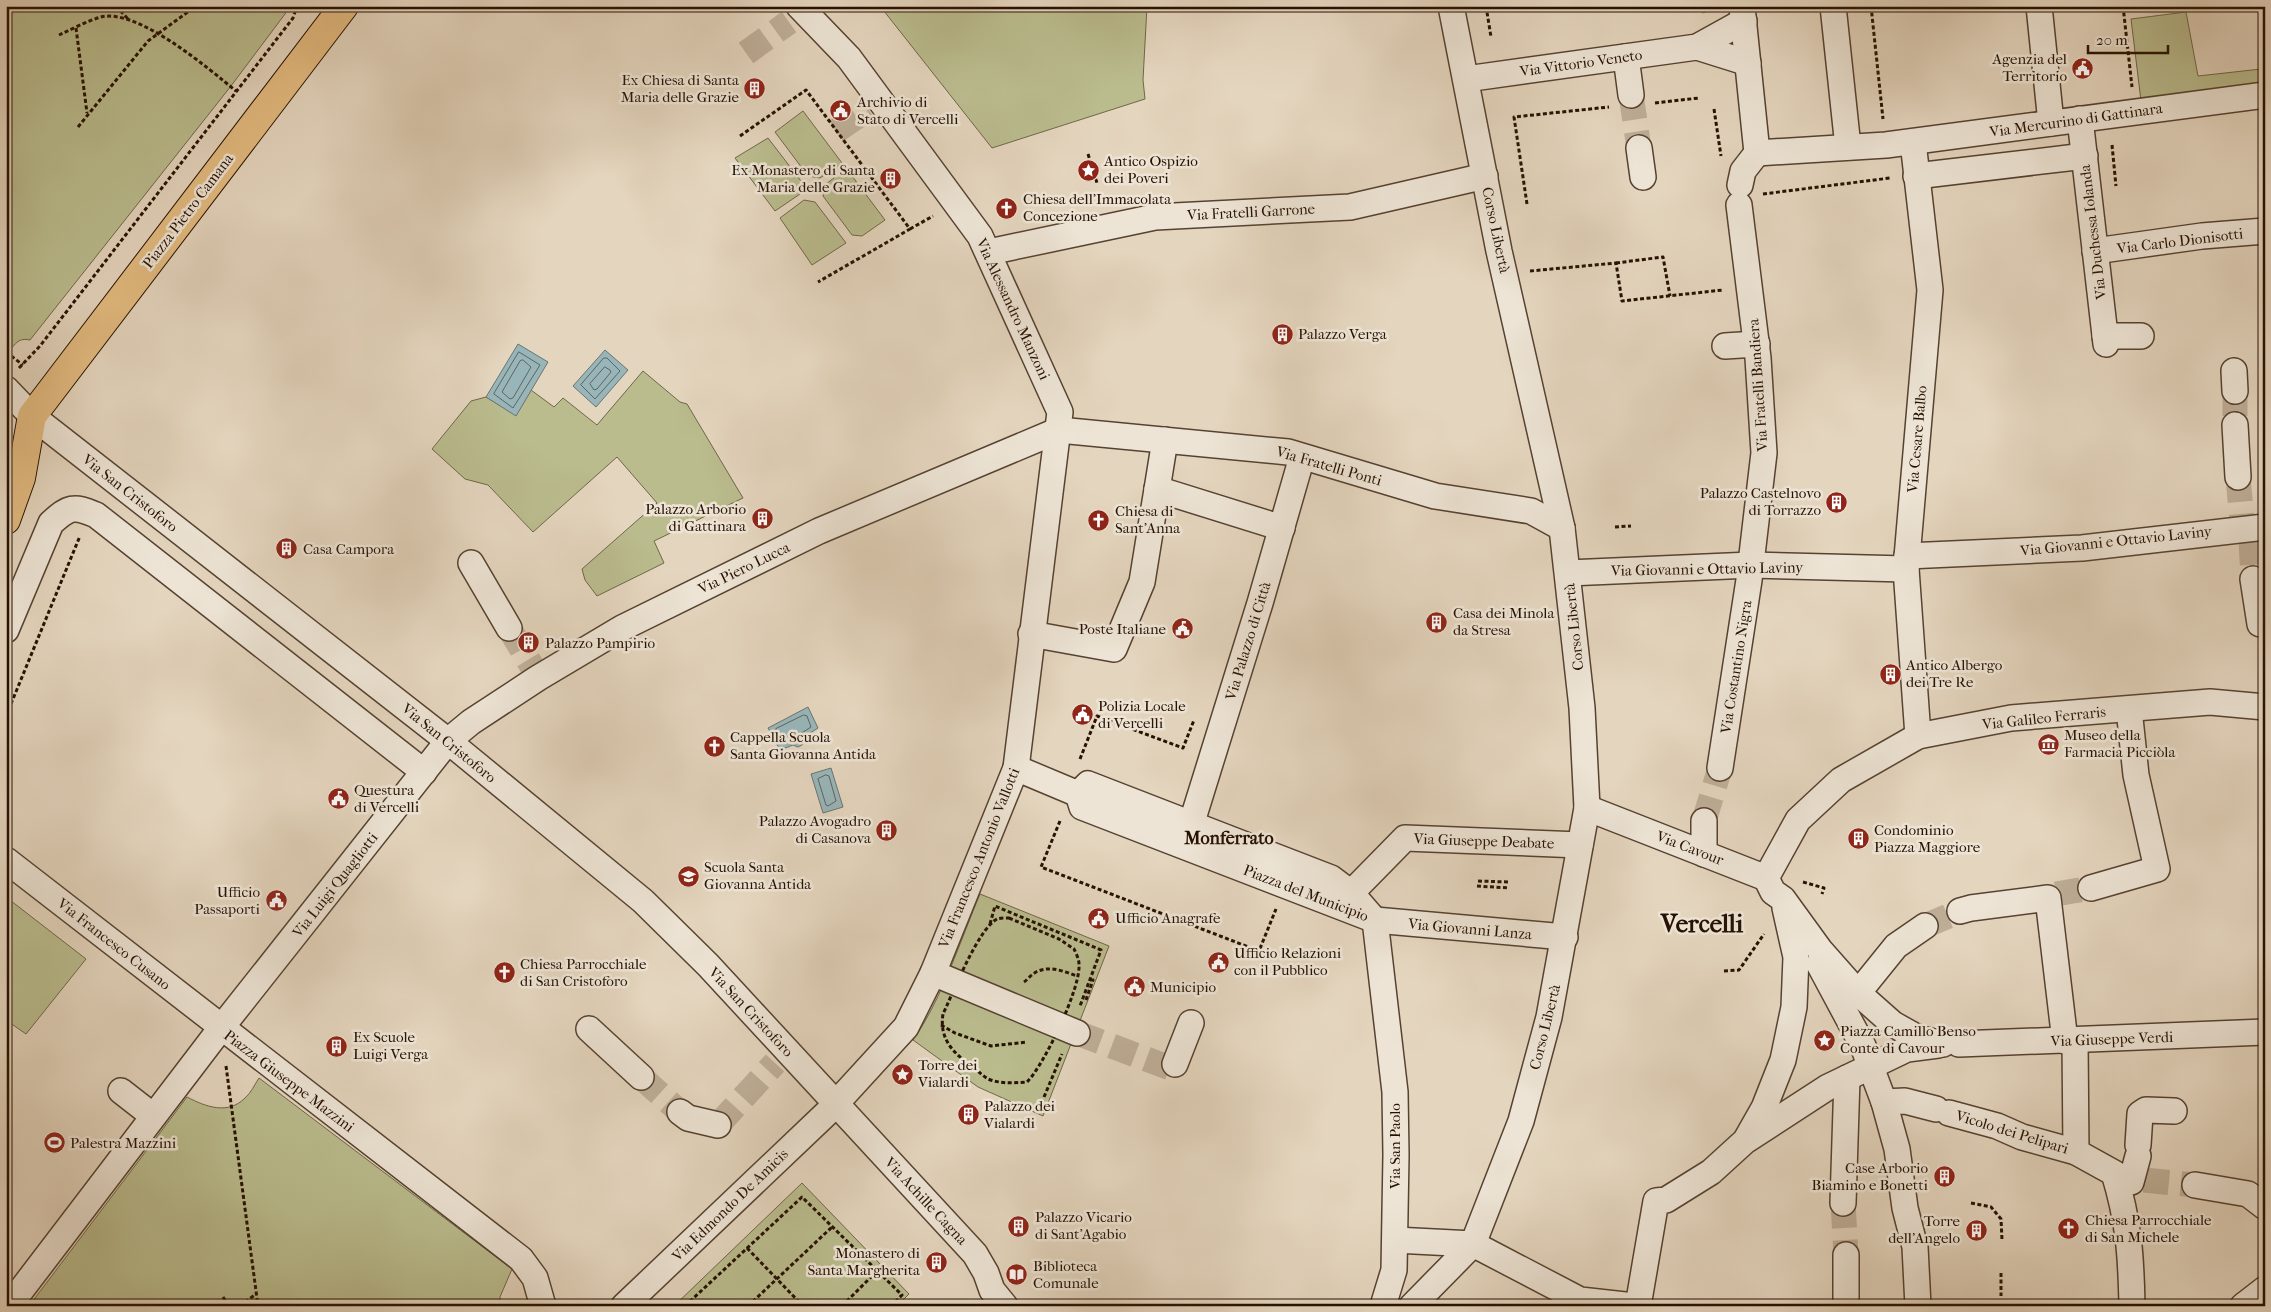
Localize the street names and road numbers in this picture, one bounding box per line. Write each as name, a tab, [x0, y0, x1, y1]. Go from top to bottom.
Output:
street label: Via Vittorio Veneto	[1518, 45, 1644, 81]
street label: Via Mercurino di Gattinara	[1987, 99, 2165, 141]
street label: Piazza Pietro Camana	[139, 149, 238, 272]
street label: Via Duchessa Iolanda	[2076, 163, 2110, 301]
street label: Corso Libertà	[1478, 185, 1514, 276]
street label: Via Fratelli Garrone	[1186, 200, 1316, 224]
street label: Via Carlo Dionisotti	[2115, 224, 2245, 258]
street label: Via Alessandro Manzoni	[972, 234, 1054, 383]
street label: Via Fratelli Bandiera	[1744, 317, 1772, 453]
street label: Via Cesare Balbo	[1903, 384, 1931, 494]
street label: Via Fratelli Ponti	[1273, 442, 1384, 490]
street label: Via San Cristoforo	[78, 450, 182, 536]
street label: Via Giovanni e Ottavio Laviny	[2018, 522, 2214, 560]
street label: Via Piero Lucca	[694, 538, 794, 598]
street label: Via Giovanni e Ottavio Laviny	[1610, 558, 1804, 580]
street label: Via Palazzo di Città	[1221, 578, 1275, 703]
street label: Corso Libertà	[1560, 581, 1588, 672]
street label: Via Costantino Nigra	[1716, 598, 1756, 736]
street label: Via San Cristoforo	[397, 699, 500, 787]
street label: Via Galileo Ferraris	[1980, 703, 2107, 734]
street label: Via Francesco Antonio Vallotti	[934, 765, 1024, 952]
street label: Via Cavour	[1653, 827, 1727, 869]
street label: Via Luigi Quagliotti	[288, 829, 382, 942]
street label: Via Giuseppe Deabate	[1412, 830, 1555, 852]
street label: Piazza del Municipio	[1241, 861, 1372, 925]
street label: Via Francesco Cusano	[53, 894, 174, 994]
street label: Via Giovanni Lanza	[1406, 915, 1534, 943]
street label: Via San Cristoforo	[704, 963, 797, 1061]
street label: Corso Libertà	[1526, 981, 1565, 1072]
street label: Piazza Giuseppe Mazzini	[220, 1026, 358, 1136]
street label: Via Giuseppe Verdi	[2049, 1028, 2174, 1050]
street label: Via San Paolo	[1386, 1103, 1404, 1190]
street label: Vicolo dei Pelipari	[1953, 1106, 2071, 1158]
street label: Via Edmondo De Amicis	[668, 1145, 792, 1266]
street label: Via Achille Cagna	[880, 1153, 972, 1249]

